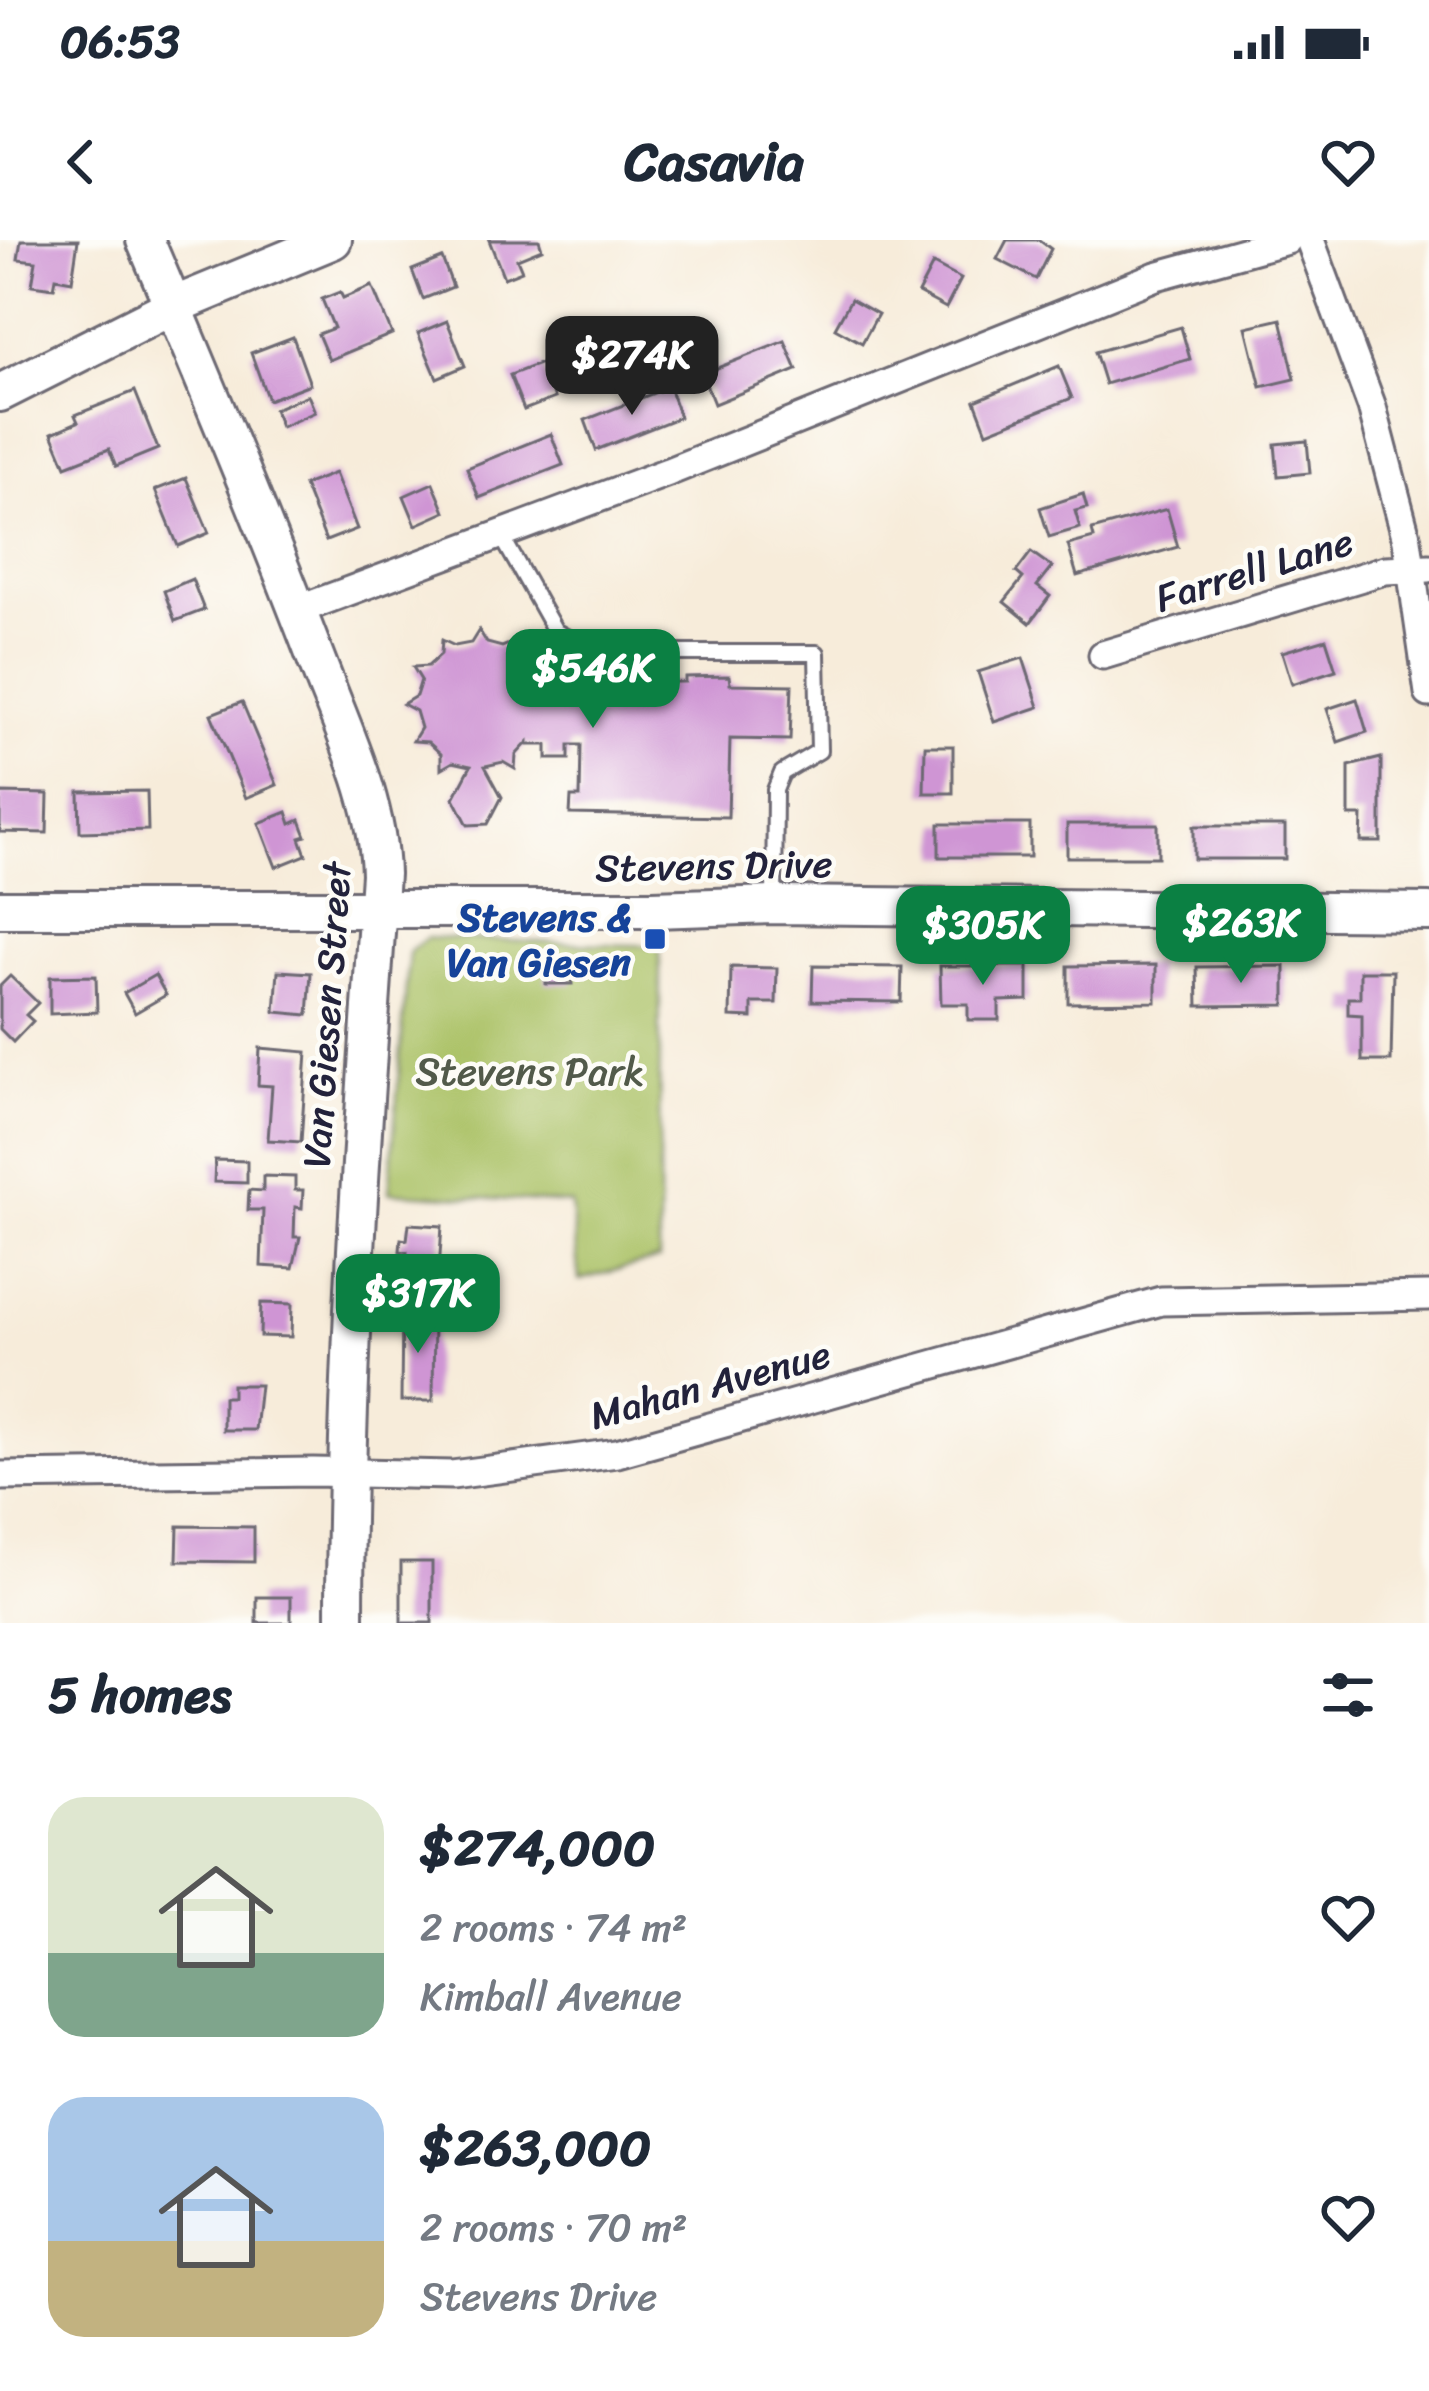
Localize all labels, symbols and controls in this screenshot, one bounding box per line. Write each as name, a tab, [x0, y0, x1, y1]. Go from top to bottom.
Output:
text: 06:53	[60, 2, 180, 82]
text: Casavia	[625, 114, 804, 210]
icon: back	[48, 129, 114, 195]
icon: heart	[1315, 129, 1381, 195]
pin: $274K	[548, 316, 716, 418]
text: $274K	[572, 320, 692, 389]
street label: Farrell Lane	[1147, 507, 1362, 632]
pin: $546K	[509, 629, 677, 731]
text: $546K	[533, 633, 653, 702]
street label: Stevens Drive	[595, 829, 833, 902]
street label: Van Giesen Street	[281, 859, 372, 1170]
place label: Stevens & Van Giesen	[447, 883, 632, 997]
pin: $263K	[1157, 884, 1325, 986]
pin: $305K	[899, 886, 1067, 988]
text: $263K	[1183, 888, 1299, 957]
text: $305K	[923, 890, 1043, 959]
marker: Stevens & Van Giesen	[642, 926, 668, 952]
park label: Stevens Park	[416, 1037, 644, 1106]
pin: $317K	[334, 1254, 502, 1356]
text: $317K	[363, 1258, 473, 1327]
street label: Mahan Avenue	[582, 1319, 838, 1450]
text: 5 homes	[48, 1650, 231, 1740]
icon: filters	[1315, 1662, 1381, 1728]
text: $274,000	[420, 1803, 655, 1893]
icon: home	[144, 1845, 288, 1989]
icon: heart	[1315, 1884, 1381, 1950]
text: 2 rooms · 74 m²	[420, 1893, 687, 1962]
text: Kimball Avenue	[420, 1962, 682, 2031]
text: $263,000	[420, 2103, 651, 2193]
icon: home	[144, 2145, 288, 2289]
icon: heart	[1315, 2184, 1381, 2250]
text: 2 rooms · 70 m²	[420, 2193, 687, 2262]
text: Stevens Drive	[420, 2262, 657, 2331]

